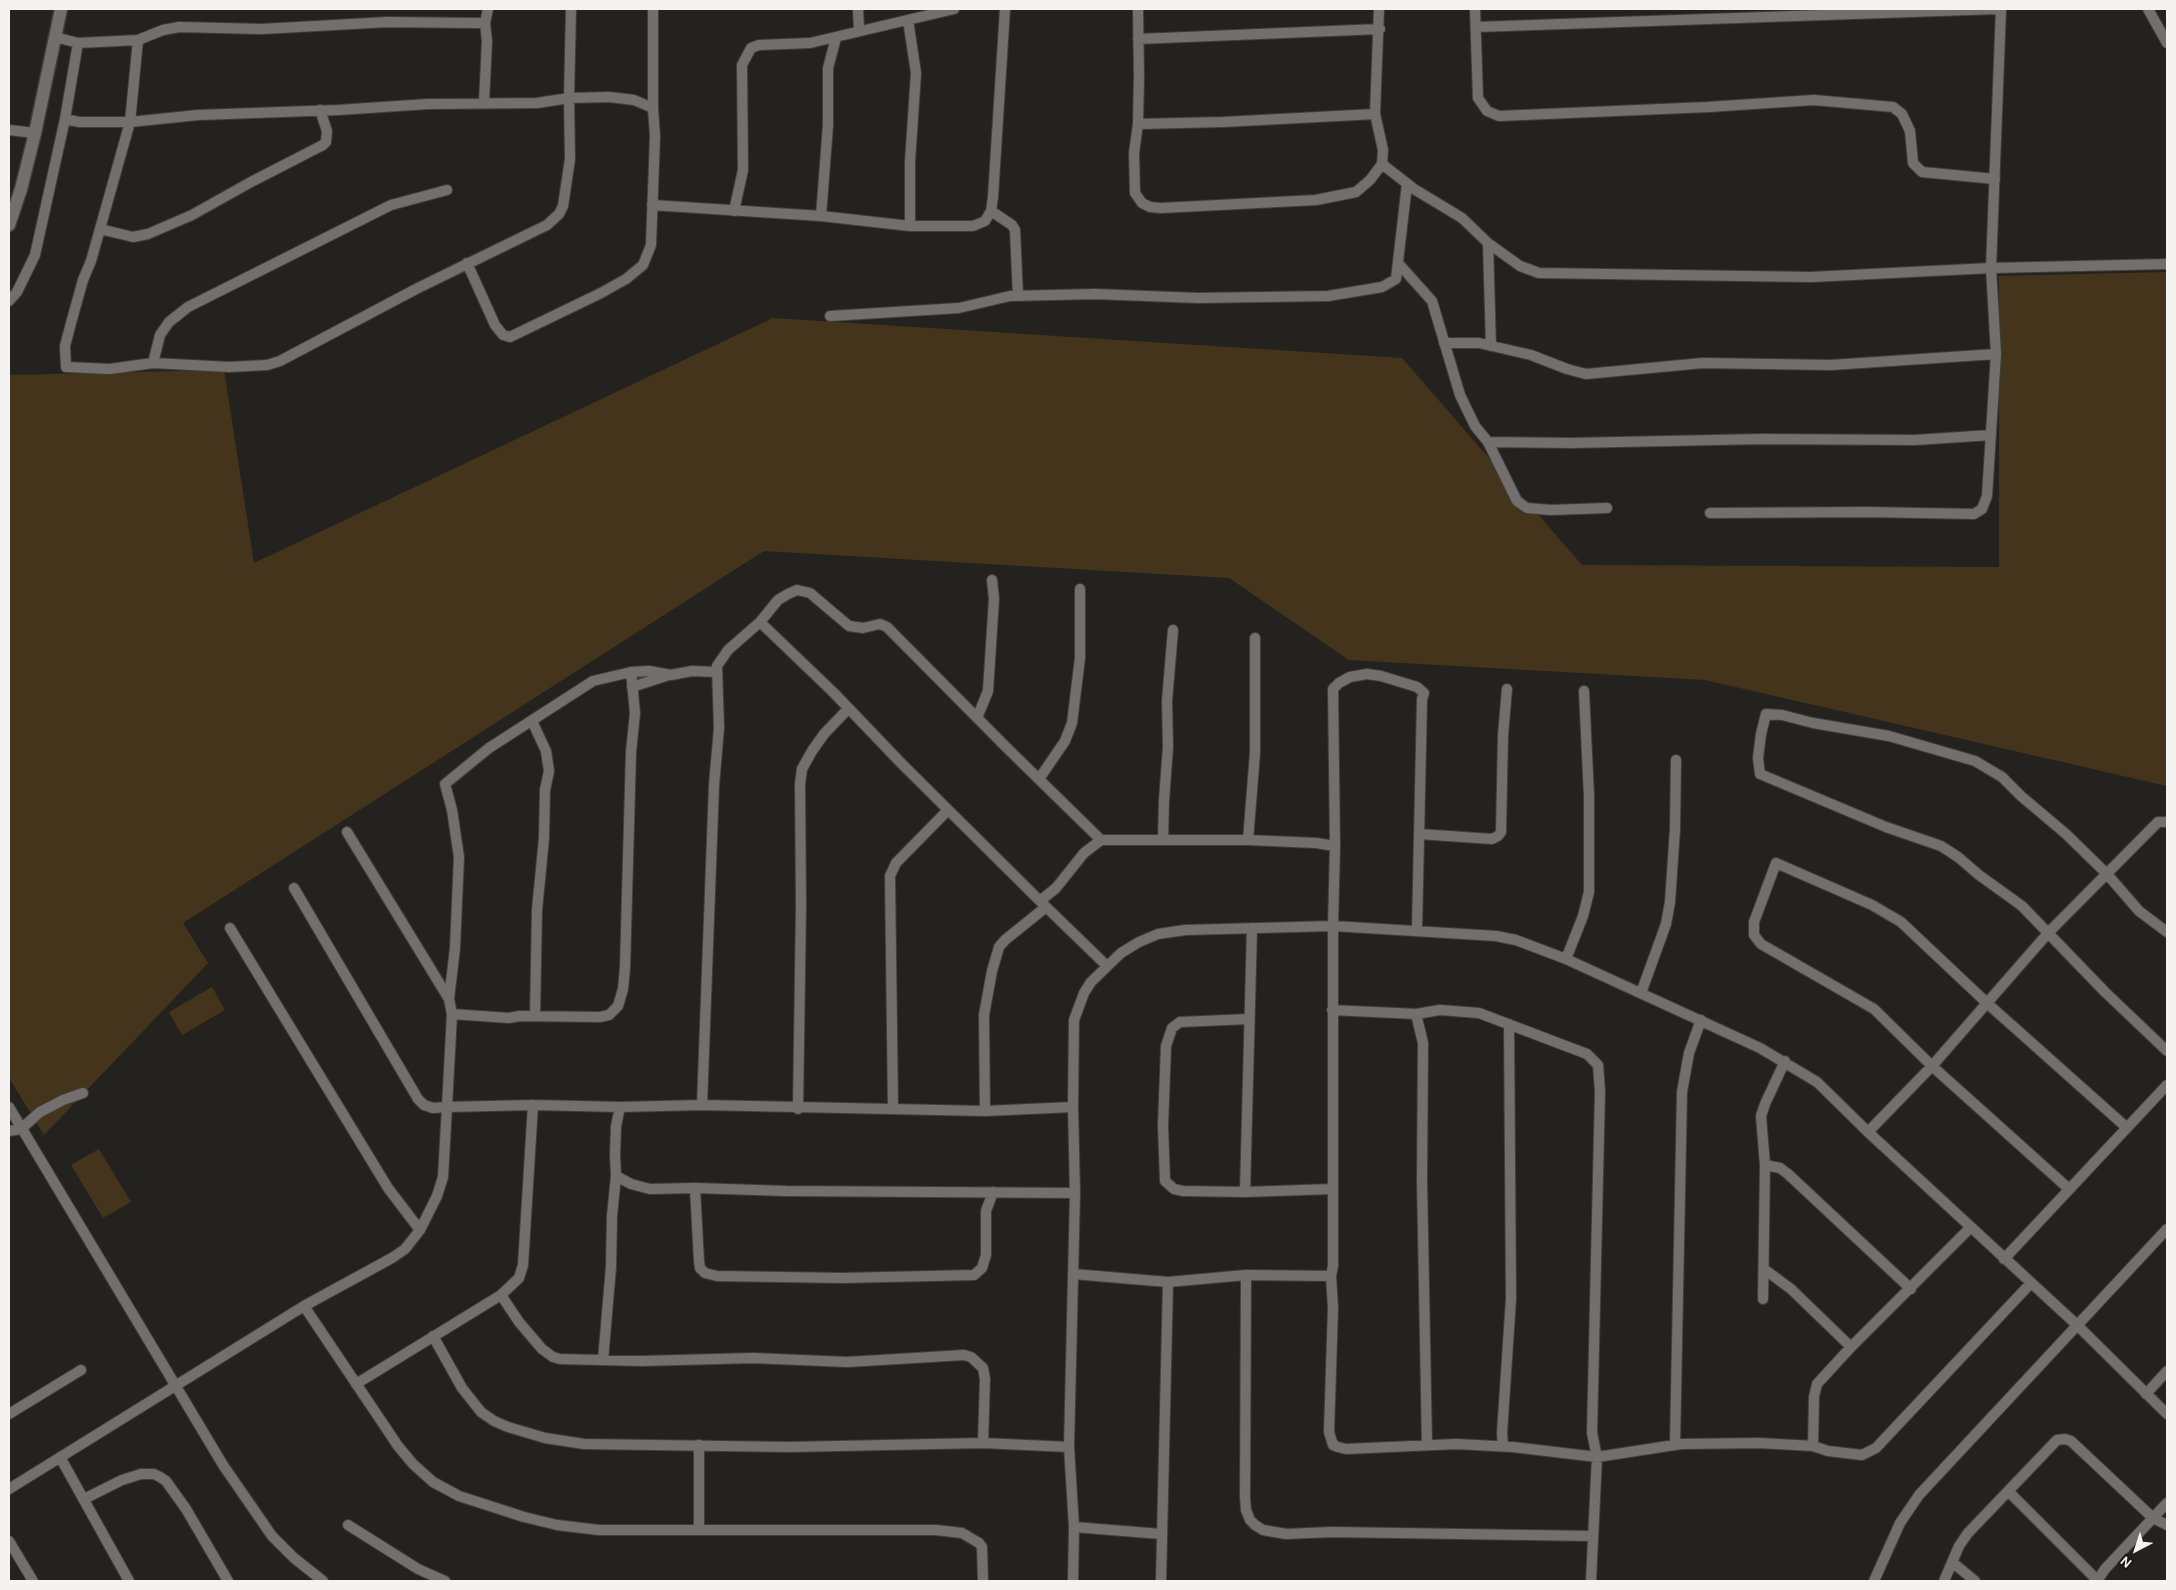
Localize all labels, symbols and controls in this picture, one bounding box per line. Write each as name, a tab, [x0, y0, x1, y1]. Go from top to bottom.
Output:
north arrow	[2111, 1525, 2161, 1575]
text: N	[2117, 1552, 2135, 1572]

